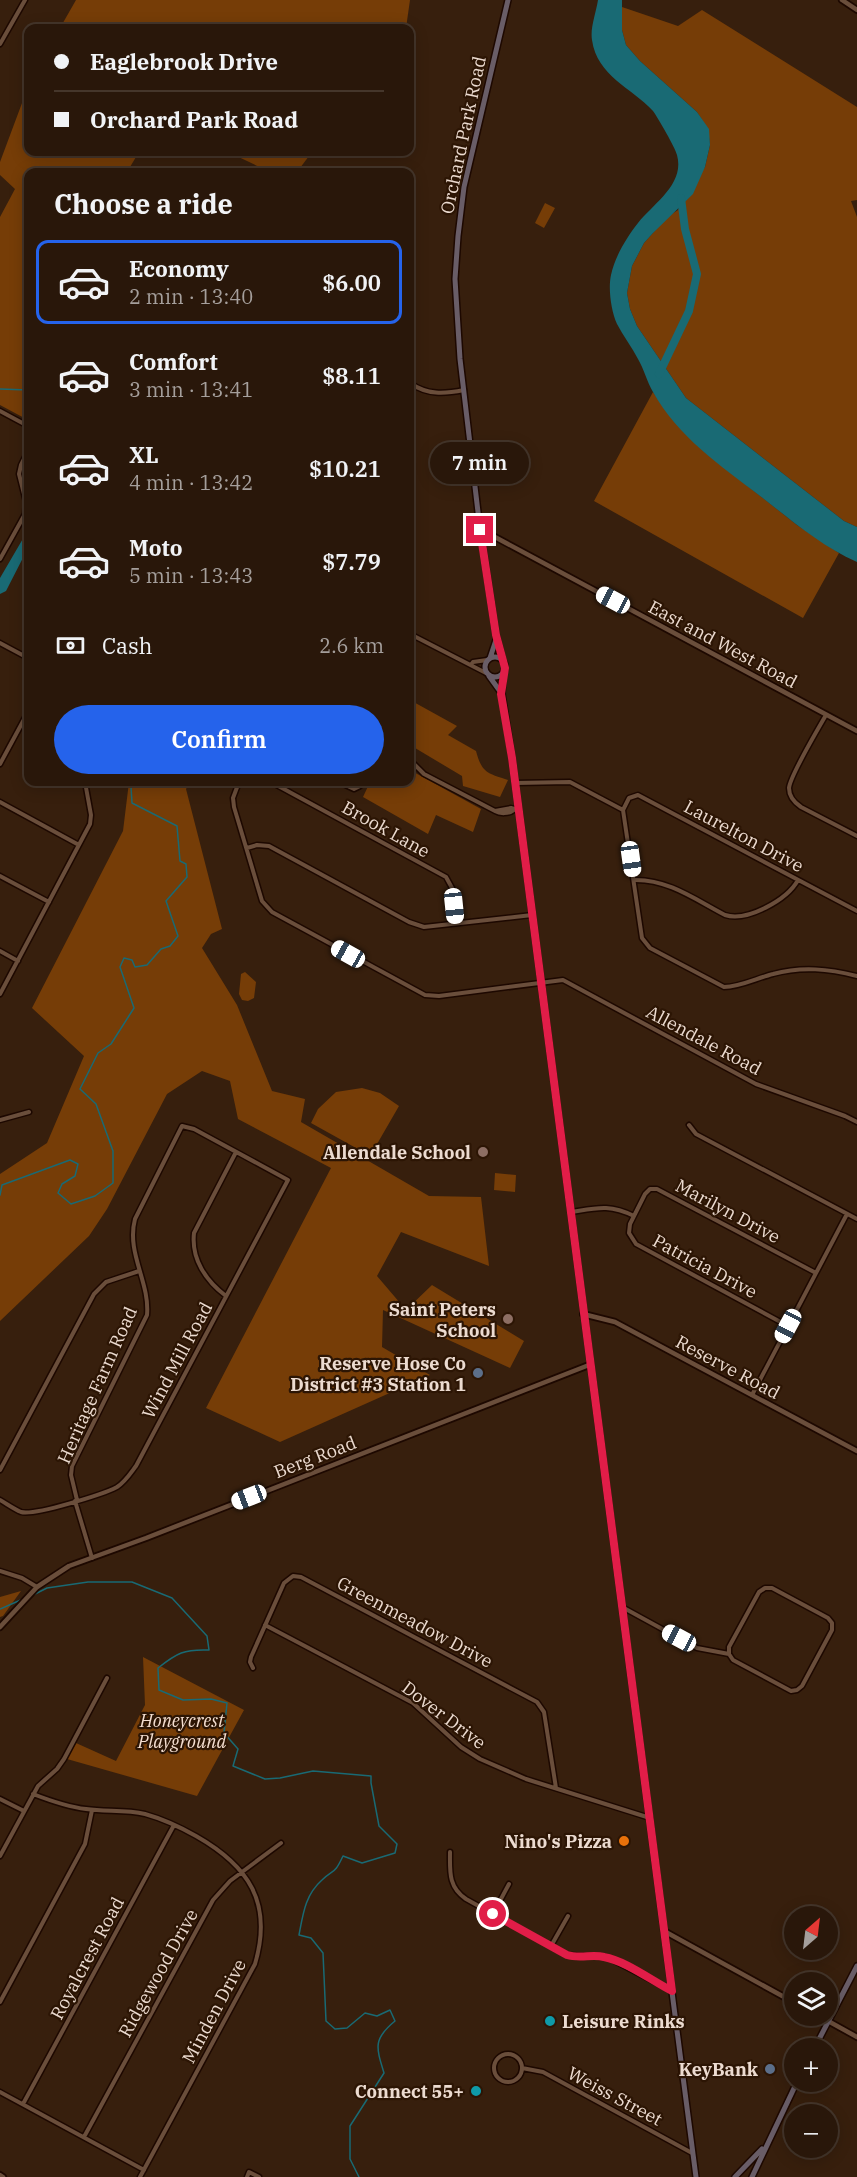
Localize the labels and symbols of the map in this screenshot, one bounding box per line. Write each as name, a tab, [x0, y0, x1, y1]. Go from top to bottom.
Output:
street label: Orchard Park Road	[435, 54, 491, 216]
callout: 7 min	[430, 443, 530, 485]
route end	[466, 516, 493, 543]
car	[593, 584, 633, 616]
street label: East and West Road	[645, 595, 801, 693]
street label: Brook Lane	[338, 795, 434, 863]
street label: Laurelton Drive	[680, 795, 808, 877]
car	[620, 840, 642, 878]
car	[443, 887, 465, 925]
car	[328, 937, 368, 971]
street label: Allendale Road	[643, 1000, 766, 1080]
place label: Allendale School	[323, 1141, 471, 1164]
marker: Allendale School	[476, 1145, 490, 1159]
street label: Marilyn Drive	[672, 1174, 784, 1248]
street label: Patricia Drive	[649, 1229, 761, 1303]
street label: Wind Mill Road	[137, 1298, 217, 1422]
place label: Saint Peters School	[389, 1298, 496, 1342]
street label: Heritage Farm Road	[52, 1303, 142, 1467]
car	[772, 1306, 804, 1346]
marker: Saint Peters School	[501, 1312, 515, 1326]
street label: Reserve Road	[672, 1330, 784, 1404]
place label: Reserve Hose Co District #3 Station 1	[290, 1352, 466, 1396]
marker: Reserve Hose Co District #3 Station 1	[471, 1366, 485, 1380]
street label: Berg Road	[270, 1431, 360, 1483]
car	[229, 1482, 269, 1512]
street label: Greenmeadow Drive	[333, 1571, 497, 1673]
car	[659, 1622, 699, 1654]
street label: Dover Drive	[397, 1676, 491, 1754]
park label: Honeycrest Playground	[137, 1709, 226, 1753]
place label: Nino's Pizza	[505, 1830, 612, 1853]
marker: Nino's Pizza	[617, 1834, 631, 1848]
street label: Royalcrest Road	[45, 1893, 129, 2023]
route start	[479, 1900, 506, 1927]
street label: Ridgewood Drive	[113, 1905, 203, 2041]
north arrow	[784, 1906, 838, 1960]
street label: Minden Drive	[177, 1955, 251, 2067]
place label: Leisure Rinks	[562, 2010, 685, 2033]
marker: Leisure Rinks	[543, 2014, 557, 2028]
place label: KeyBank	[678, 2058, 759, 2081]
street label: Weiss Street	[564, 2061, 666, 2131]
marker: KeyBank	[763, 2062, 777, 2076]
place label: Connect 55+	[355, 2080, 464, 2103]
marker: Connect 55+	[469, 2084, 483, 2098]

